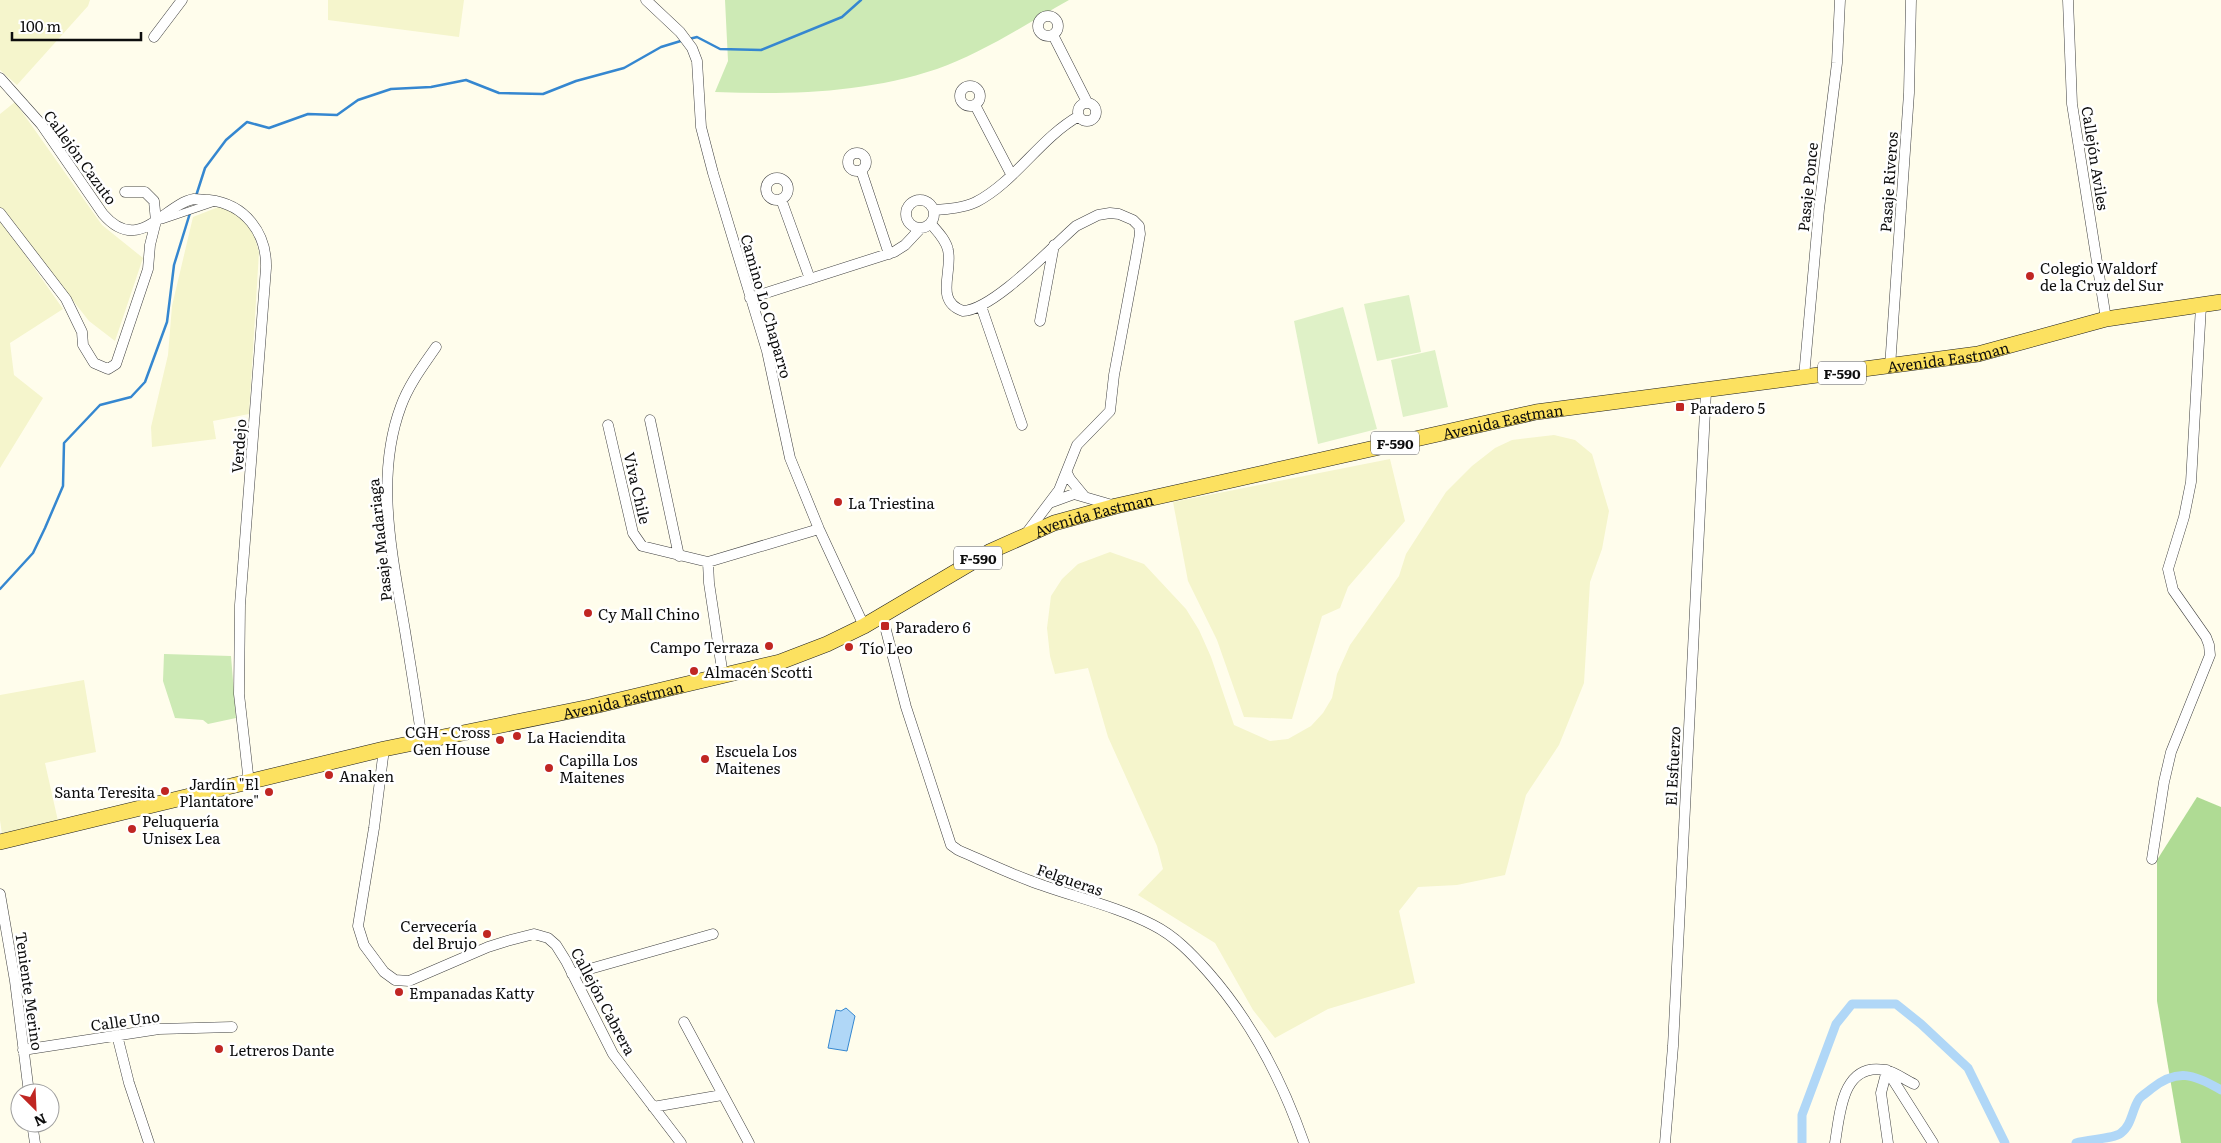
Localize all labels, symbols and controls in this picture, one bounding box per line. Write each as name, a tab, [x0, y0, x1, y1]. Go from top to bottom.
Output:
scale bar	[12, 10, 141, 42]
text: 100 m	[20, 14, 61, 37]
street label: Callejón Aviles	[2076, 104, 2116, 212]
street label: Callejón Cazuto	[39, 105, 123, 209]
street label: Pasaje Riveros	[1873, 131, 1903, 233]
street label: Pasaje Ponce	[1791, 141, 1823, 233]
street label: Camino Lo Chaparro	[735, 231, 799, 381]
place label: Colegio Waldorf de la Cruz del Sur	[2040, 256, 2163, 296]
marker: Colegio Waldorf de la Cruz del Sur	[2024, 270, 2036, 282]
street label: Avenida Eastman	[1886, 335, 2012, 377]
road number: F-590	[1818, 362, 1866, 384]
place label: Paradero 5	[1690, 396, 1765, 419]
street label: Avenida Eastman	[1440, 397, 1565, 444]
marker: Paradero 5	[1674, 401, 1686, 413]
street label: Verdejo	[225, 418, 251, 474]
road number: F-590	[1371, 432, 1419, 454]
street label: Viva Chile	[619, 450, 657, 526]
street label: Pasaje Madariaga	[361, 477, 397, 603]
street label: Avenida Eastman	[1030, 486, 1156, 542]
place label: La Triestina	[848, 491, 936, 514]
marker: La Triestina	[832, 496, 844, 508]
road number: F-590	[954, 546, 1002, 570]
place label: Cy Mall Chino	[598, 602, 700, 625]
marker: Cy Mall Chino	[582, 607, 594, 619]
place label: Paradero 6	[895, 615, 971, 638]
marker: Paradero 6	[879, 620, 891, 632]
place label: Campo Terraza	[650, 635, 760, 658]
place label: Tío Leo	[859, 636, 913, 659]
marker: Campo Terraza	[763, 640, 775, 652]
marker: Tío Leo	[843, 641, 855, 653]
place label: Almacén Scotti	[704, 660, 813, 683]
marker: Almacén Scotti	[688, 665, 700, 677]
street label: Avenida Eastman	[560, 674, 686, 724]
place label: CGH - Cross Gen House	[405, 720, 490, 760]
place label: La Haciendita	[527, 725, 627, 748]
street label: El Esfuerzo	[1658, 725, 1686, 807]
marker: La Haciendita	[511, 730, 523, 742]
marker: CGH - Cross Gen House	[494, 734, 506, 746]
place label: Escuela Los Maitenes	[715, 739, 797, 779]
place label: Capilla Los Maitenes	[559, 748, 638, 788]
marker: Escuela Los Maitenes	[699, 753, 711, 765]
marker: Capilla Los Maitenes	[543, 762, 555, 774]
place label: Anaken	[339, 764, 394, 787]
marker: Anaken	[323, 769, 335, 781]
place label: Jardín "El Plantatore"	[179, 772, 259, 812]
place label: Santa Teresita	[54, 780, 156, 803]
marker: Santa Teresita	[159, 785, 171, 797]
marker: Jardín "El Plantatore"	[263, 786, 275, 798]
place label: Peluquería Unisex Lea	[142, 809, 221, 849]
marker: Peluquería Unisex Lea	[126, 823, 138, 835]
street label: Felgueras	[1034, 857, 1106, 901]
place label: Cervecería del Brujo	[400, 914, 478, 954]
marker: Cervecería del Brujo	[481, 928, 493, 940]
street label: Teniente Merino	[10, 930, 50, 1052]
street label: Callejón Cabrera	[566, 943, 643, 1060]
place label: Empanadas Katty	[409, 981, 535, 1004]
marker: Empanadas Katty	[393, 986, 405, 998]
street label: Calle Uno	[89, 1004, 161, 1036]
place label: Letreros Dante	[229, 1038, 335, 1061]
marker: Letreros Dante	[213, 1043, 225, 1055]
north arrow	[10, 1083, 60, 1133]
text: N	[31, 1109, 50, 1132]

